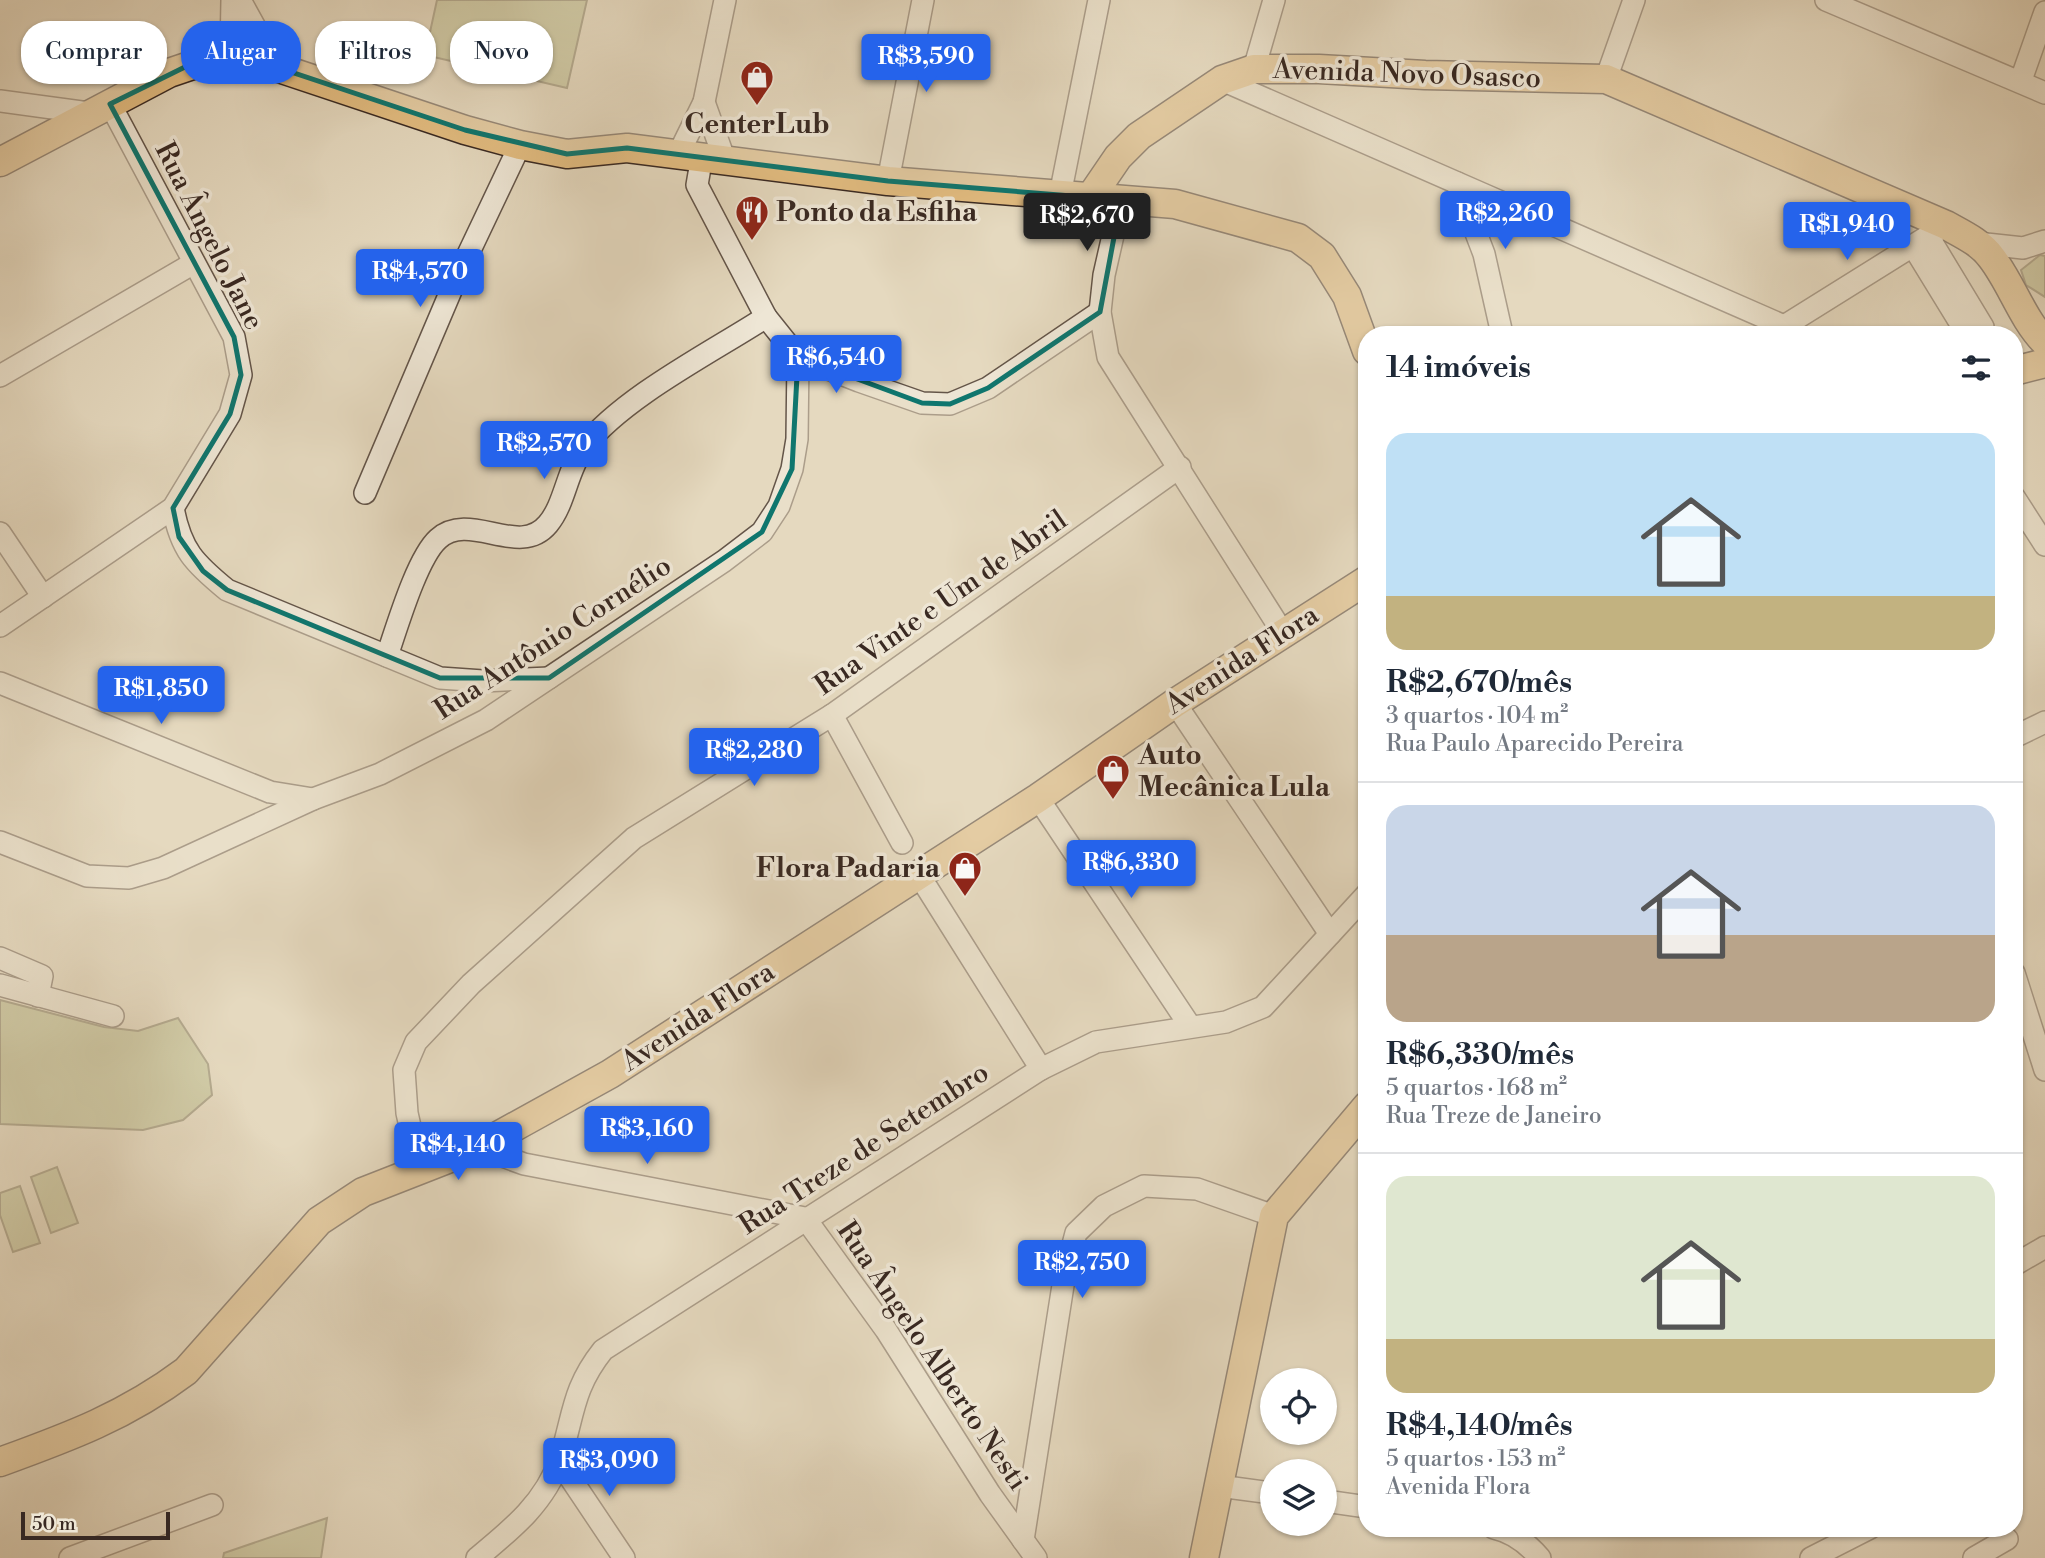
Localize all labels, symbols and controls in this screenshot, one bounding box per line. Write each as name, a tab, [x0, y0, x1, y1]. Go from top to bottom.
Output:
chip: Comprar	[21, 21, 167, 84]
chip: Alugar	[181, 21, 301, 84]
chip: Filtros	[315, 21, 436, 84]
chip: Novo	[450, 21, 553, 84]
pin: R$3,590	[861, 34, 991, 94]
text: R$3,590	[877, 43, 975, 71]
street label: Avenida Novo Osasco	[1271, 52, 1542, 96]
shop icon: CenterLub	[738, 58, 776, 107]
place label: CenterLub	[684, 107, 830, 142]
street label: Rua Ângelo Jane	[147, 135, 273, 336]
pin: R$2,260	[1440, 191, 1570, 251]
restaurant icon: Ponto da Esfiha	[733, 193, 771, 242]
pin: R$2,670	[1022, 194, 1152, 253]
place label: Ponto da Esfiha	[776, 195, 978, 230]
text: R$2,260	[1456, 200, 1554, 228]
text: R$2,670	[1039, 202, 1135, 230]
pin: R$1,940	[1782, 202, 1912, 262]
text: R$1,940	[1799, 211, 1895, 239]
pin: R$4,570	[355, 250, 485, 309]
text: R$4,570	[372, 258, 468, 286]
pin: R$6,540	[771, 336, 901, 395]
text: R$6,540	[786, 344, 886, 372]
text: 14 imóveis	[1386, 349, 1531, 387]
icon: filters	[1957, 349, 1995, 387]
pin: R$2,570	[479, 421, 609, 481]
text: R$2,570	[496, 430, 592, 458]
icon: home	[1628, 479, 1754, 605]
street label: Rua Vinte e Um de Abril	[808, 503, 1074, 703]
street label: Rua Antônio Cornélio	[428, 548, 678, 728]
street label: Avenida Flora	[1158, 597, 1326, 723]
text: R$2,670/mês	[1386, 664, 1572, 702]
pin: R$1,850	[96, 666, 226, 726]
text: R$1,850	[114, 675, 208, 703]
text: 3 quartos · 104 m²	[1386, 702, 1568, 730]
pin: R$2,280	[689, 728, 819, 788]
text: Rua Paulo Aparecido Pereira	[1386, 730, 1683, 758]
text: R$2,280	[705, 737, 803, 765]
place label: Auto Mecânica Lula	[1137, 738, 1331, 805]
shop icon: Auto Mecânica Lula	[1094, 752, 1132, 801]
pin: R$6,330	[1066, 841, 1196, 900]
shop icon: Flora Padaria	[946, 849, 984, 898]
text: R$6,330	[1083, 849, 1179, 877]
place label: Flora Padaria	[756, 851, 941, 886]
icon: home	[1628, 851, 1754, 977]
street label: Avenida Flora	[614, 954, 782, 1080]
text: R$6,330/mês	[1386, 1036, 1574, 1074]
street label: Rua Treze de Setembro	[732, 1055, 996, 1243]
text: 5 quartos · 168 m²	[1386, 1074, 1567, 1102]
text: Rua Treze de Janeiro	[1386, 1102, 1602, 1130]
pin: R$3,160	[582, 1106, 712, 1166]
text: R$3,160	[600, 1115, 694, 1143]
pin: R$4,140	[393, 1122, 523, 1182]
text: R$4,140	[410, 1131, 506, 1159]
street label: Rua Ângelo Alberto Nesti	[829, 1214, 1037, 1497]
icon: home	[1628, 1222, 1754, 1348]
pin: R$2,750	[1017, 1240, 1147, 1300]
text: R$2,750	[1034, 1249, 1130, 1277]
map controls	[1260, 1368, 1337, 1536]
button: locate	[1260, 1368, 1337, 1445]
text: R$4,140/mês	[1386, 1407, 1573, 1445]
pin: R$3,090	[544, 1438, 674, 1498]
text: 5 quartos · 153 m²	[1386, 1445, 1565, 1473]
text: R$3,090	[559, 1447, 659, 1475]
button: layers	[1260, 1459, 1337, 1536]
text: Avenida Flora	[1386, 1473, 1530, 1501]
scale bar	[21, 1509, 170, 1541]
text: 50 m	[32, 1512, 76, 1536]

